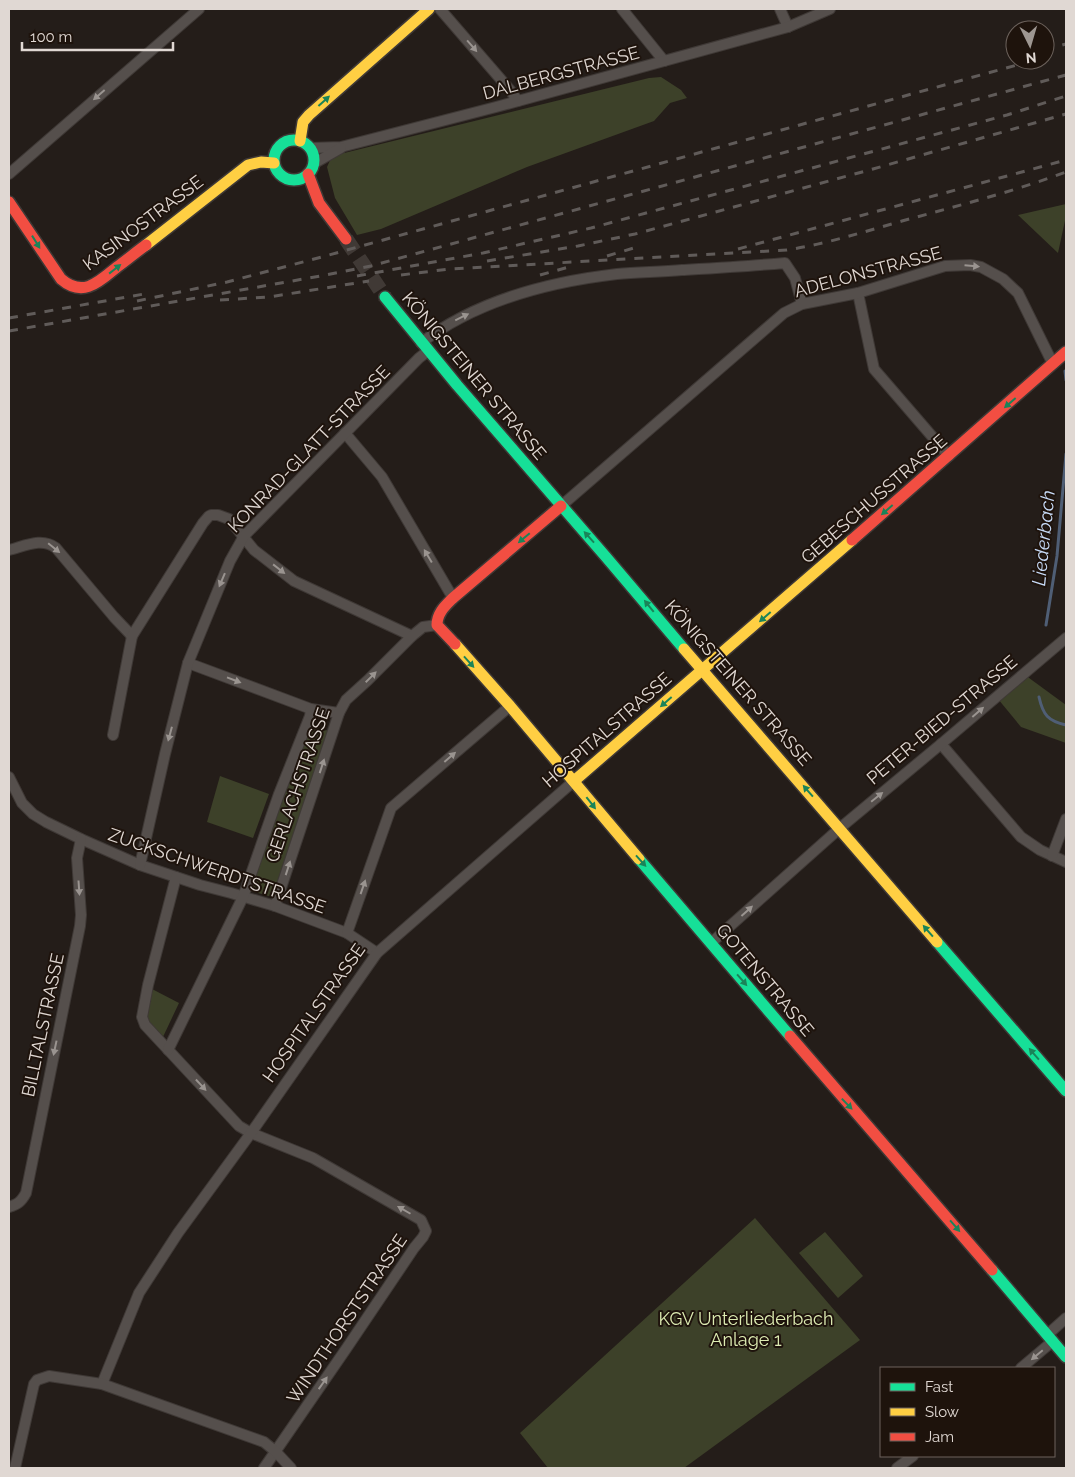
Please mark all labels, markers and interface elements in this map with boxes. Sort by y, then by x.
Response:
scale bar [22,20,174,52]
north arrow [1005,20,1055,70]
text: 100 m [30,28,72,46]
one-way arrow [466,39,478,51]
street label: DALBERGSTRASSE [480,42,641,104]
text: N [1025,50,1037,66]
one-way arrow [93,90,106,101]
one-way arrow [317,95,329,107]
street label: KASINOSTRASSE [79,171,207,275]
one-way arrow [31,235,41,249]
street label: ADELONSTRASSE [792,242,944,301]
one-way arrow [965,262,981,270]
one-way arrow [108,264,121,275]
street label: KÖNIGSTEINER STRASSE [398,288,551,464]
one-way arrow [455,312,469,320]
street label: KONRAD-GLATT-STRASSE [223,361,394,536]
one-way arrow [1004,397,1016,409]
street label: GEBESCHUSSTRASSE [797,430,951,568]
water label: Liederbach [1027,489,1059,587]
one-way arrow [882,504,894,516]
one-way arrow [518,532,530,543]
one-way arrow [583,532,595,544]
one-way arrow [48,543,61,554]
one-way arrow [423,550,432,563]
one-way arrow [272,564,285,575]
one-way arrow [217,573,225,587]
street label: KÖNIGSTEINER STRASSE [661,596,816,770]
one-way arrow [643,600,654,613]
one-way arrow [758,611,771,622]
street label: PETER-BIED-STRASSE [862,651,1021,789]
one-way arrow [463,655,475,667]
street label: HOSPITALSTRASSE [538,668,676,791]
one-way arrow [365,671,377,683]
one-way arrow [227,676,242,684]
one-way arrow [661,696,673,708]
street label: GERLACHSTRASSE [261,705,334,865]
one-way arrow [972,707,985,718]
one-way arrow [166,726,174,741]
one-way arrow [444,751,456,763]
one-way arrow [318,758,326,773]
one-way arrow [802,786,814,798]
one-way arrow [871,792,884,803]
one-way arrow [586,796,597,809]
street label: ZUCKSCHWERDTSTRASSE [106,823,329,918]
one-way arrow [635,855,647,867]
one-way arrow [284,860,292,875]
one-way arrow [75,880,83,896]
one-way arrow [360,880,367,895]
one-way arrow [741,905,754,916]
street label: GOTENSTRASSE [712,919,818,1040]
one-way arrow [923,924,934,937]
street label: HOSPITALSTRASSE [258,939,369,1086]
street label: BILLTALSTRASSE [17,951,68,1099]
one-way arrow [736,974,748,986]
one-way arrow [51,1040,59,1056]
one-way arrow [1029,1047,1040,1060]
one-way arrow [195,1079,207,1091]
one-way arrow [841,1098,853,1110]
one-way arrow [397,1206,411,1214]
one-way arrow [949,1219,960,1232]
street label: WINDTHORSTSTRASSE [282,1230,411,1407]
park label: KGV Unterliederbach Anlage 1 [659,1308,833,1350]
one-way arrow [1032,1349,1044,1361]
legend [880,1367,1055,1457]
one-way arrow [318,1376,328,1389]
text: Fast [925,1378,953,1396]
text: Slow [925,1403,959,1421]
text: Jam [925,1428,954,1446]

